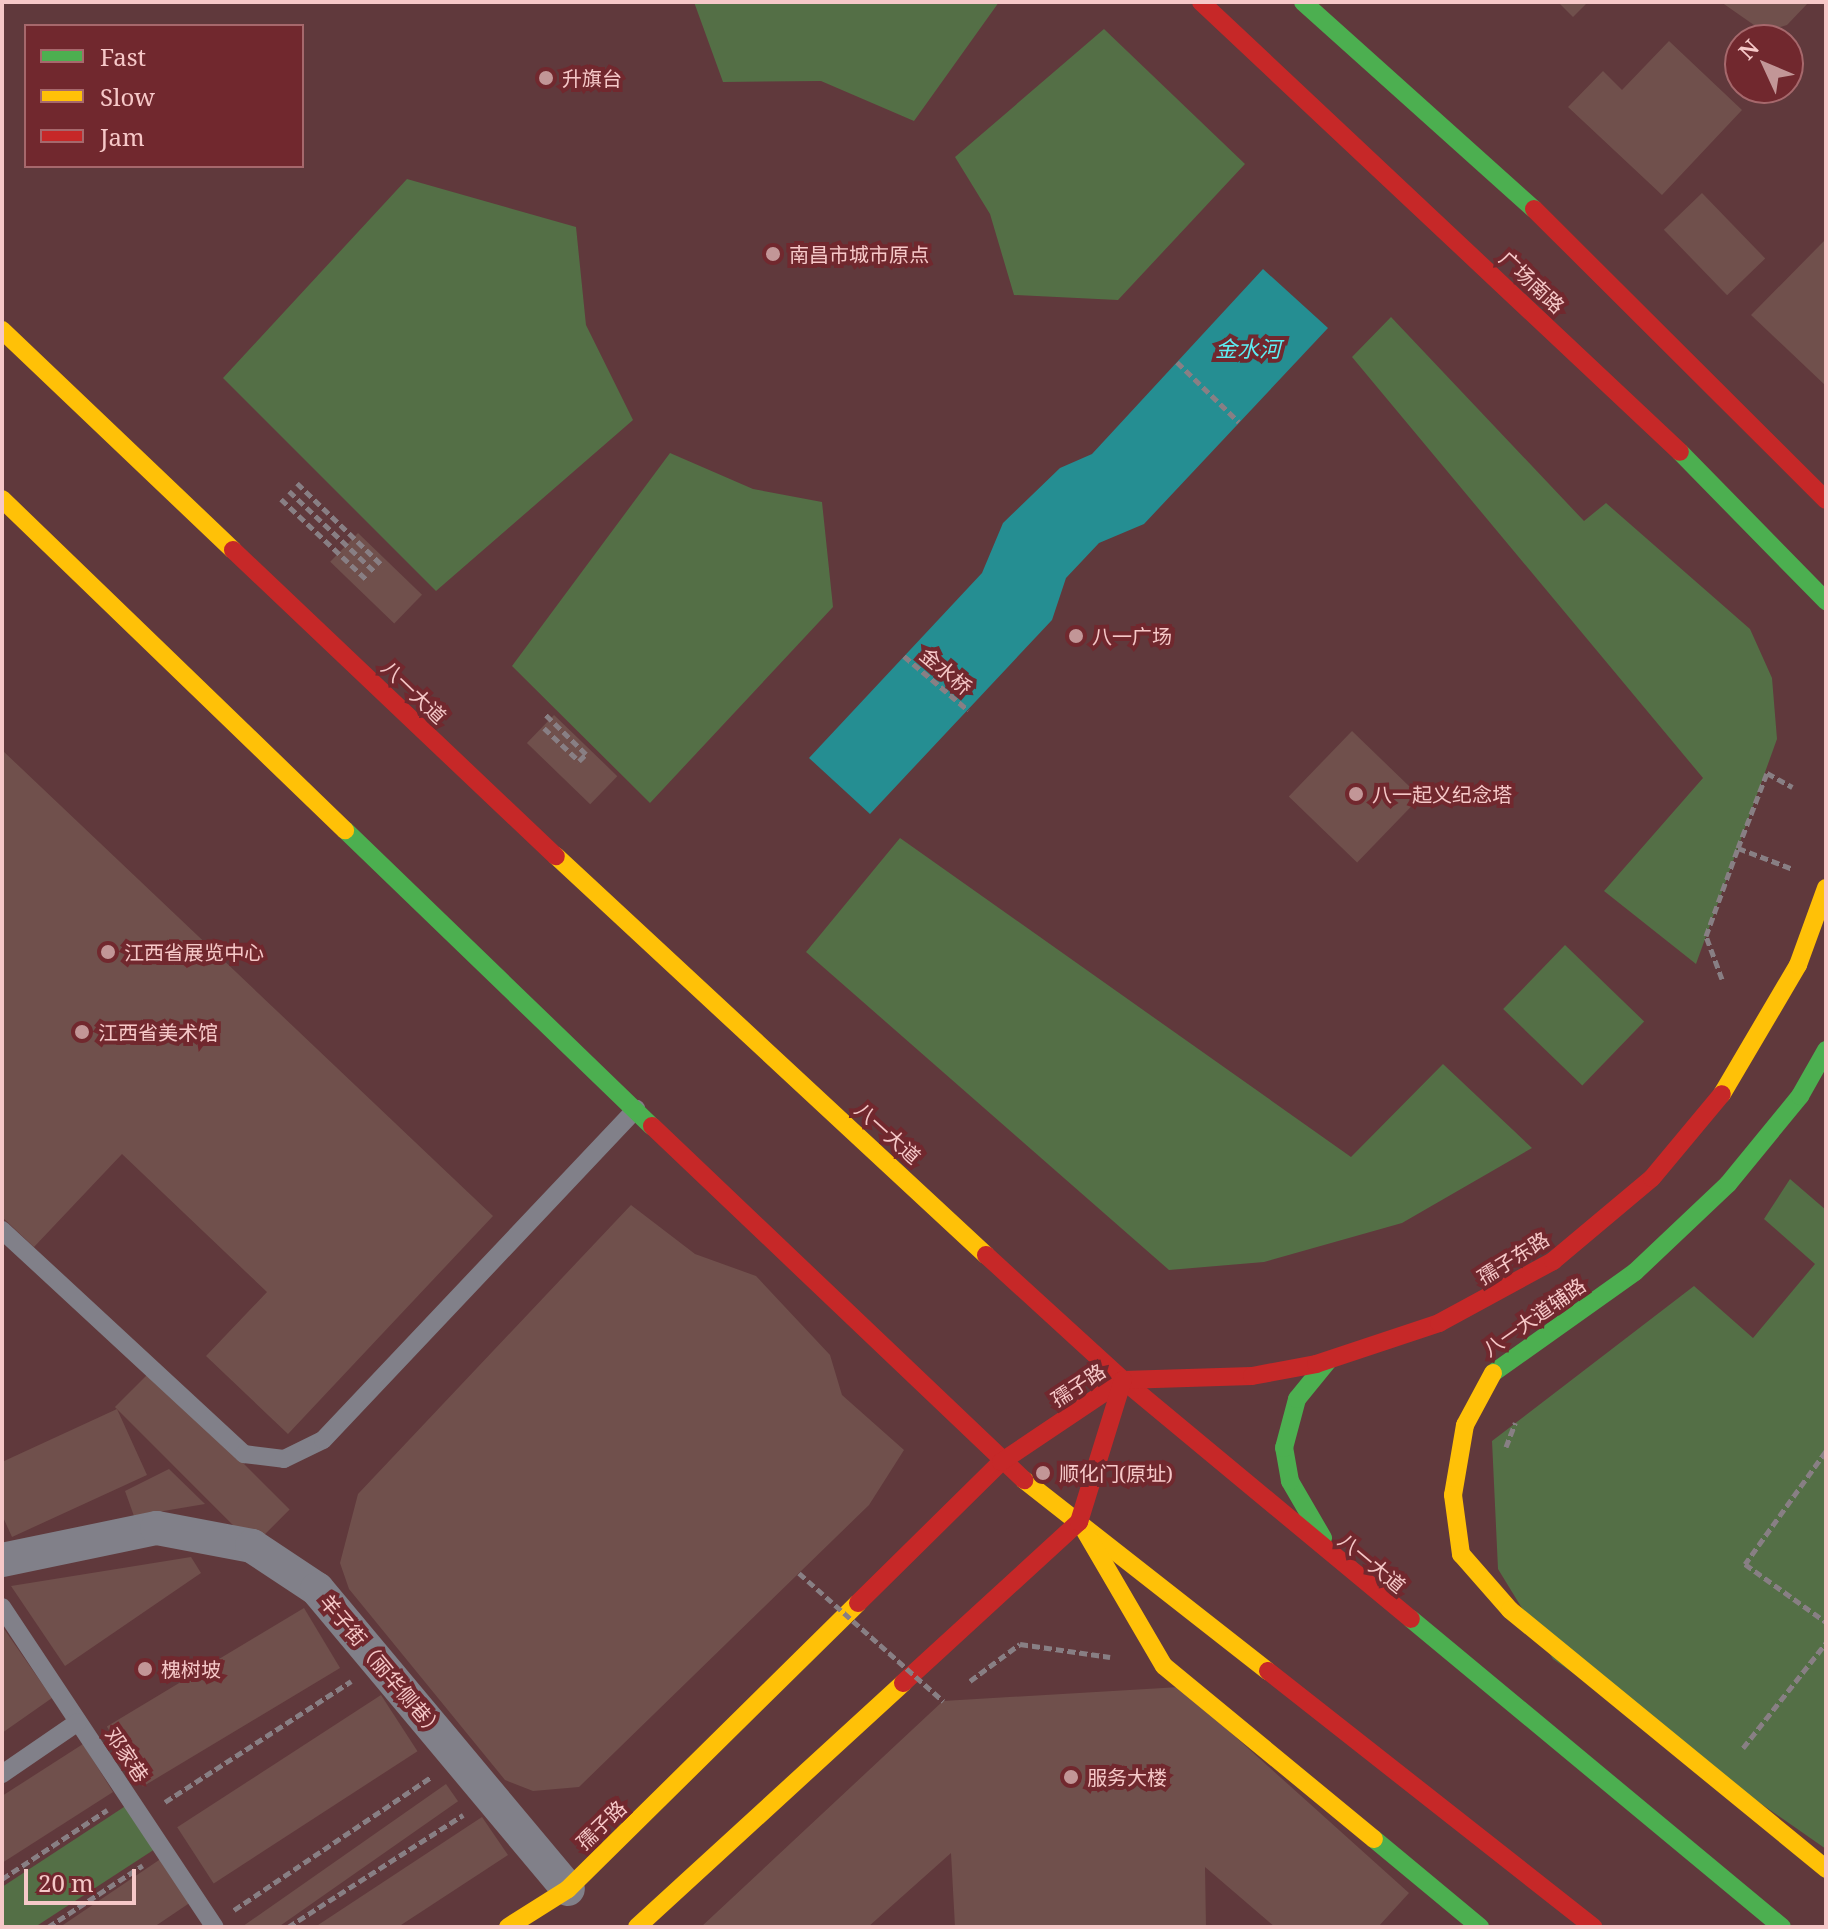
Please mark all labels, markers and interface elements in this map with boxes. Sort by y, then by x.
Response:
legend [24,24,304,168]
north arrow [1724,24,1804,104]
text: N [1731,32,1765,65]
text: Fast [100,40,146,73]
place label: 升旗台 [562,66,622,90]
marker: 升旗台 [537,69,555,87]
text: Slow [100,80,155,113]
text: Jam [100,120,145,153]
place label: 南昌市城市原点 [789,242,929,266]
marker: 南昌市城市原点 [764,245,782,263]
street label: 广场南路 [1495,246,1569,318]
water label: 金水河 [1215,336,1281,362]
place label: 八一广场 [1092,624,1172,648]
marker: 八一广场 [1067,627,1085,645]
street label: 金水桥 [915,643,977,699]
street label: 八一大道 [377,656,451,728]
place label: 八一起义纪念塔 [1372,782,1512,806]
marker: 八一起义纪念塔 [1347,785,1365,803]
place label: 江西省展览中心 [124,940,264,964]
marker: 江西省展览中心 [99,943,117,961]
place label: 江西省美术馆 [98,1020,218,1044]
marker: 江西省美术馆 [73,1023,91,1041]
street label: 八一大道 [850,1097,926,1169]
street label: 孺子东路 [1473,1227,1553,1289]
street label: 八一大道辅路 [1478,1273,1590,1361]
street label: 孺子路 [1046,1359,1110,1411]
place label: 顺化门(原址) [1059,1461,1173,1485]
marker: 顺化门(原址) [1034,1464,1052,1482]
street label: 八一大道 [1334,1528,1410,1598]
street label: 羊子街（丽华侧巷） [315,1589,449,1743]
place label: 槐树坡 [161,1657,221,1681]
marker: 槐树坡 [136,1660,154,1678]
street label: 邓家巷 [100,1723,154,1787]
place label: 服务大楼 [1087,1765,1167,1789]
marker: 服务大楼 [1062,1768,1080,1786]
street label: 孺子路 [571,1796,631,1854]
scale bar [28,1853,140,1903]
text: 20 m [38,1866,94,1899]

